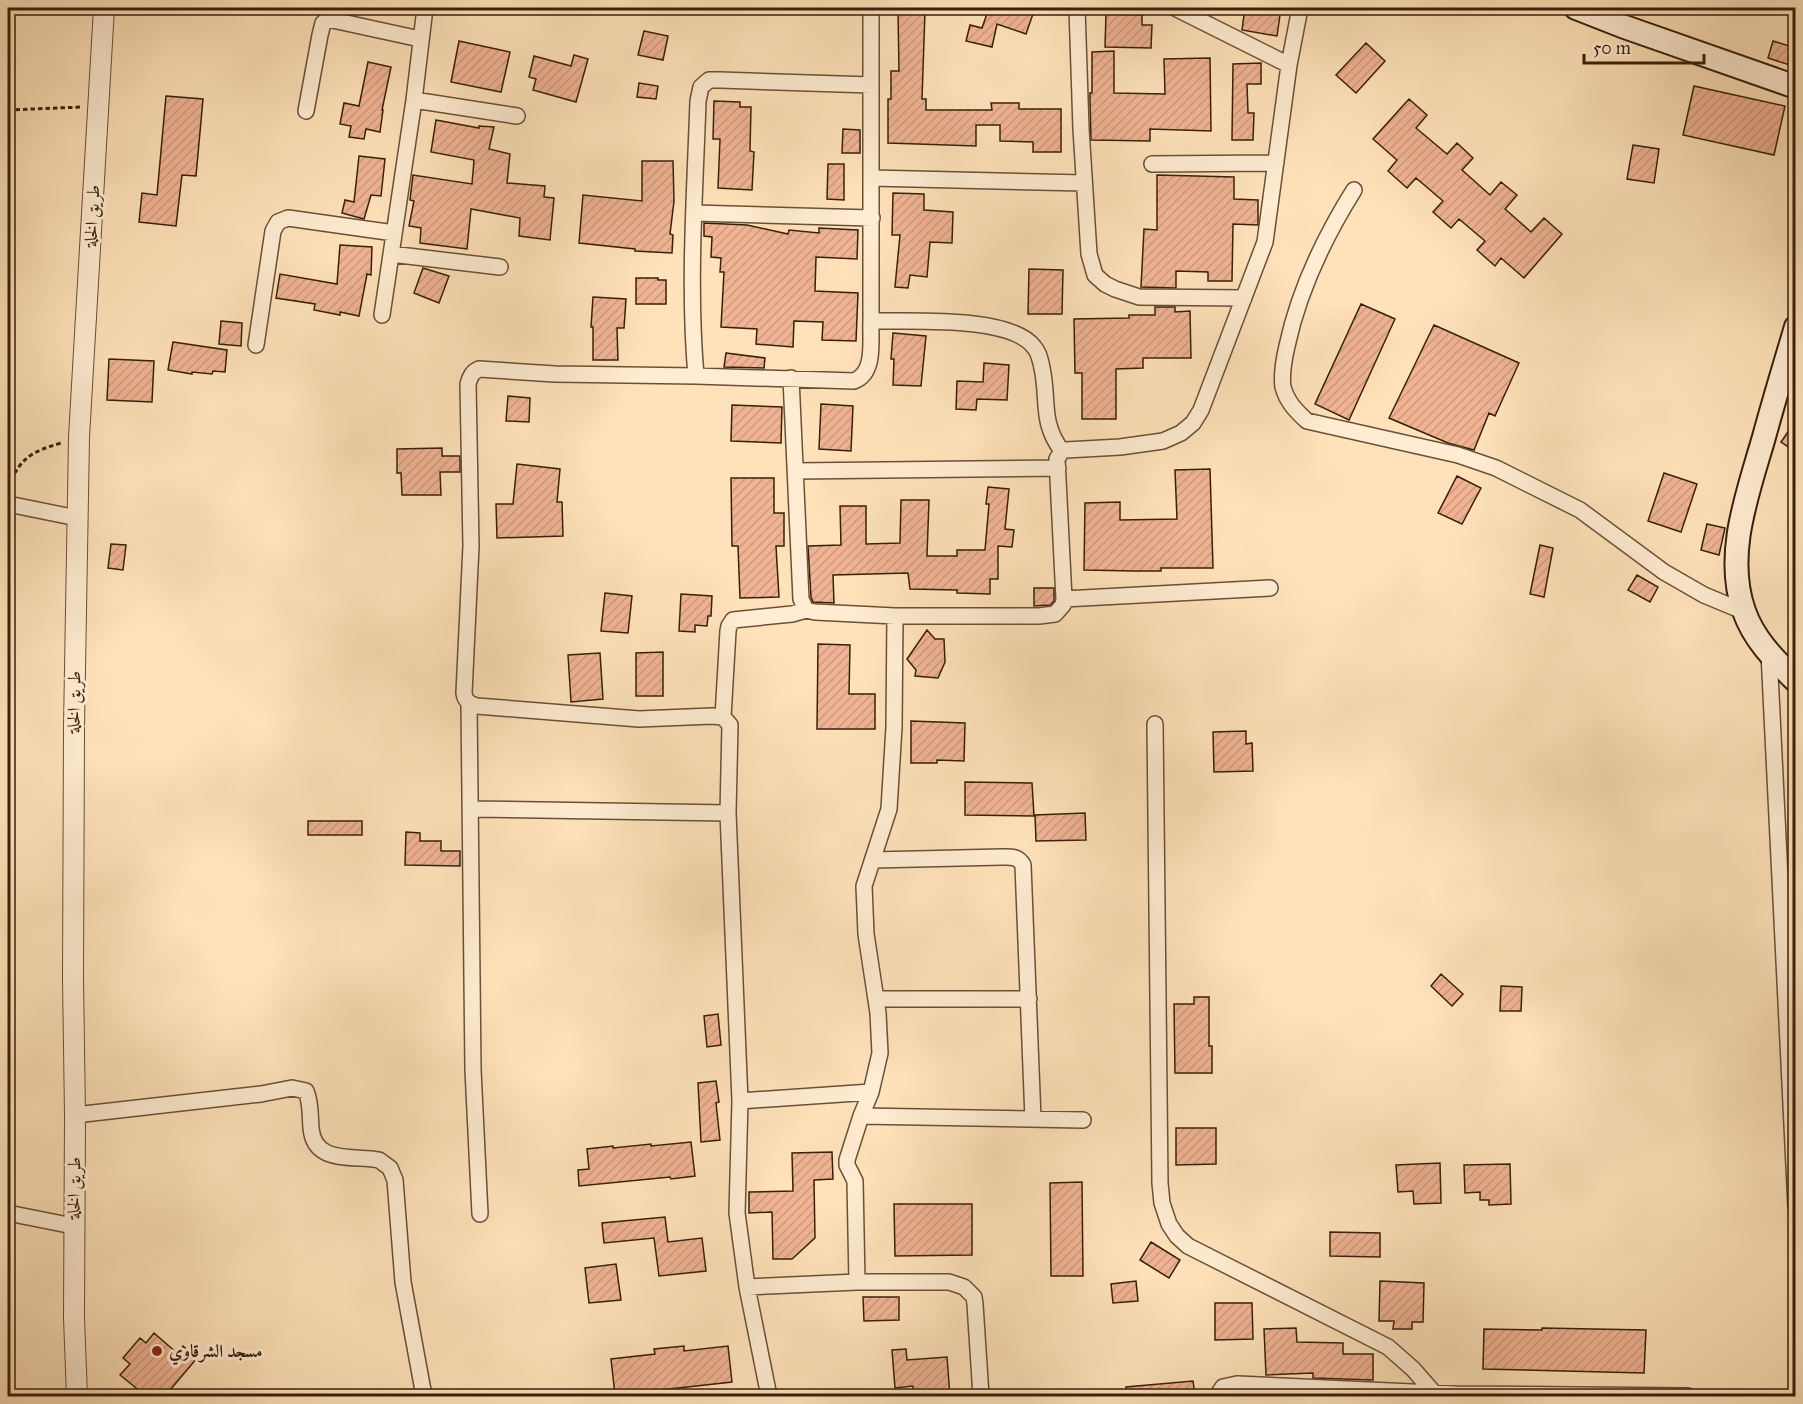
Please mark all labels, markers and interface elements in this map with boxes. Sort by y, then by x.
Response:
scale bar [1584,27,1704,65]
text: 50 m [1593,37,1631,59]
street label: طريق الخلة [79,184,106,249]
street label: طريق الخلة [62,670,87,735]
street label: طريق الخلة [62,1156,87,1221]
place label: مسجد الشرقاوي [169,1340,262,1366]
marker: مسجد الشرقاوي [150,1344,164,1358]

